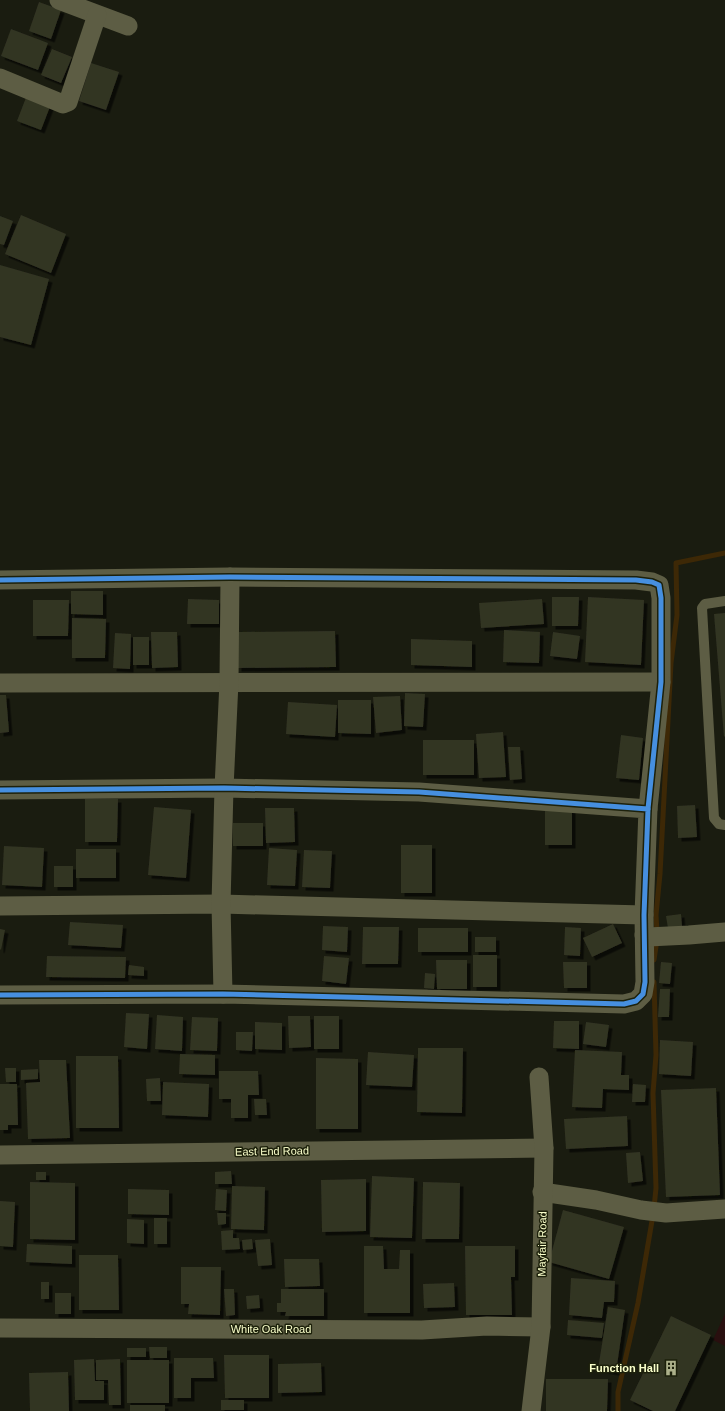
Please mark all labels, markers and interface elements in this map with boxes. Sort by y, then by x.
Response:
street label: East End Road [235,1144,309,1158]
street label: Mayfair Road [535,1211,549,1277]
street label: White Oak Road [231,1323,311,1335]
building icon: Function Hall [662,1359,680,1377]
place label: Function Hall [589,1362,659,1374]

